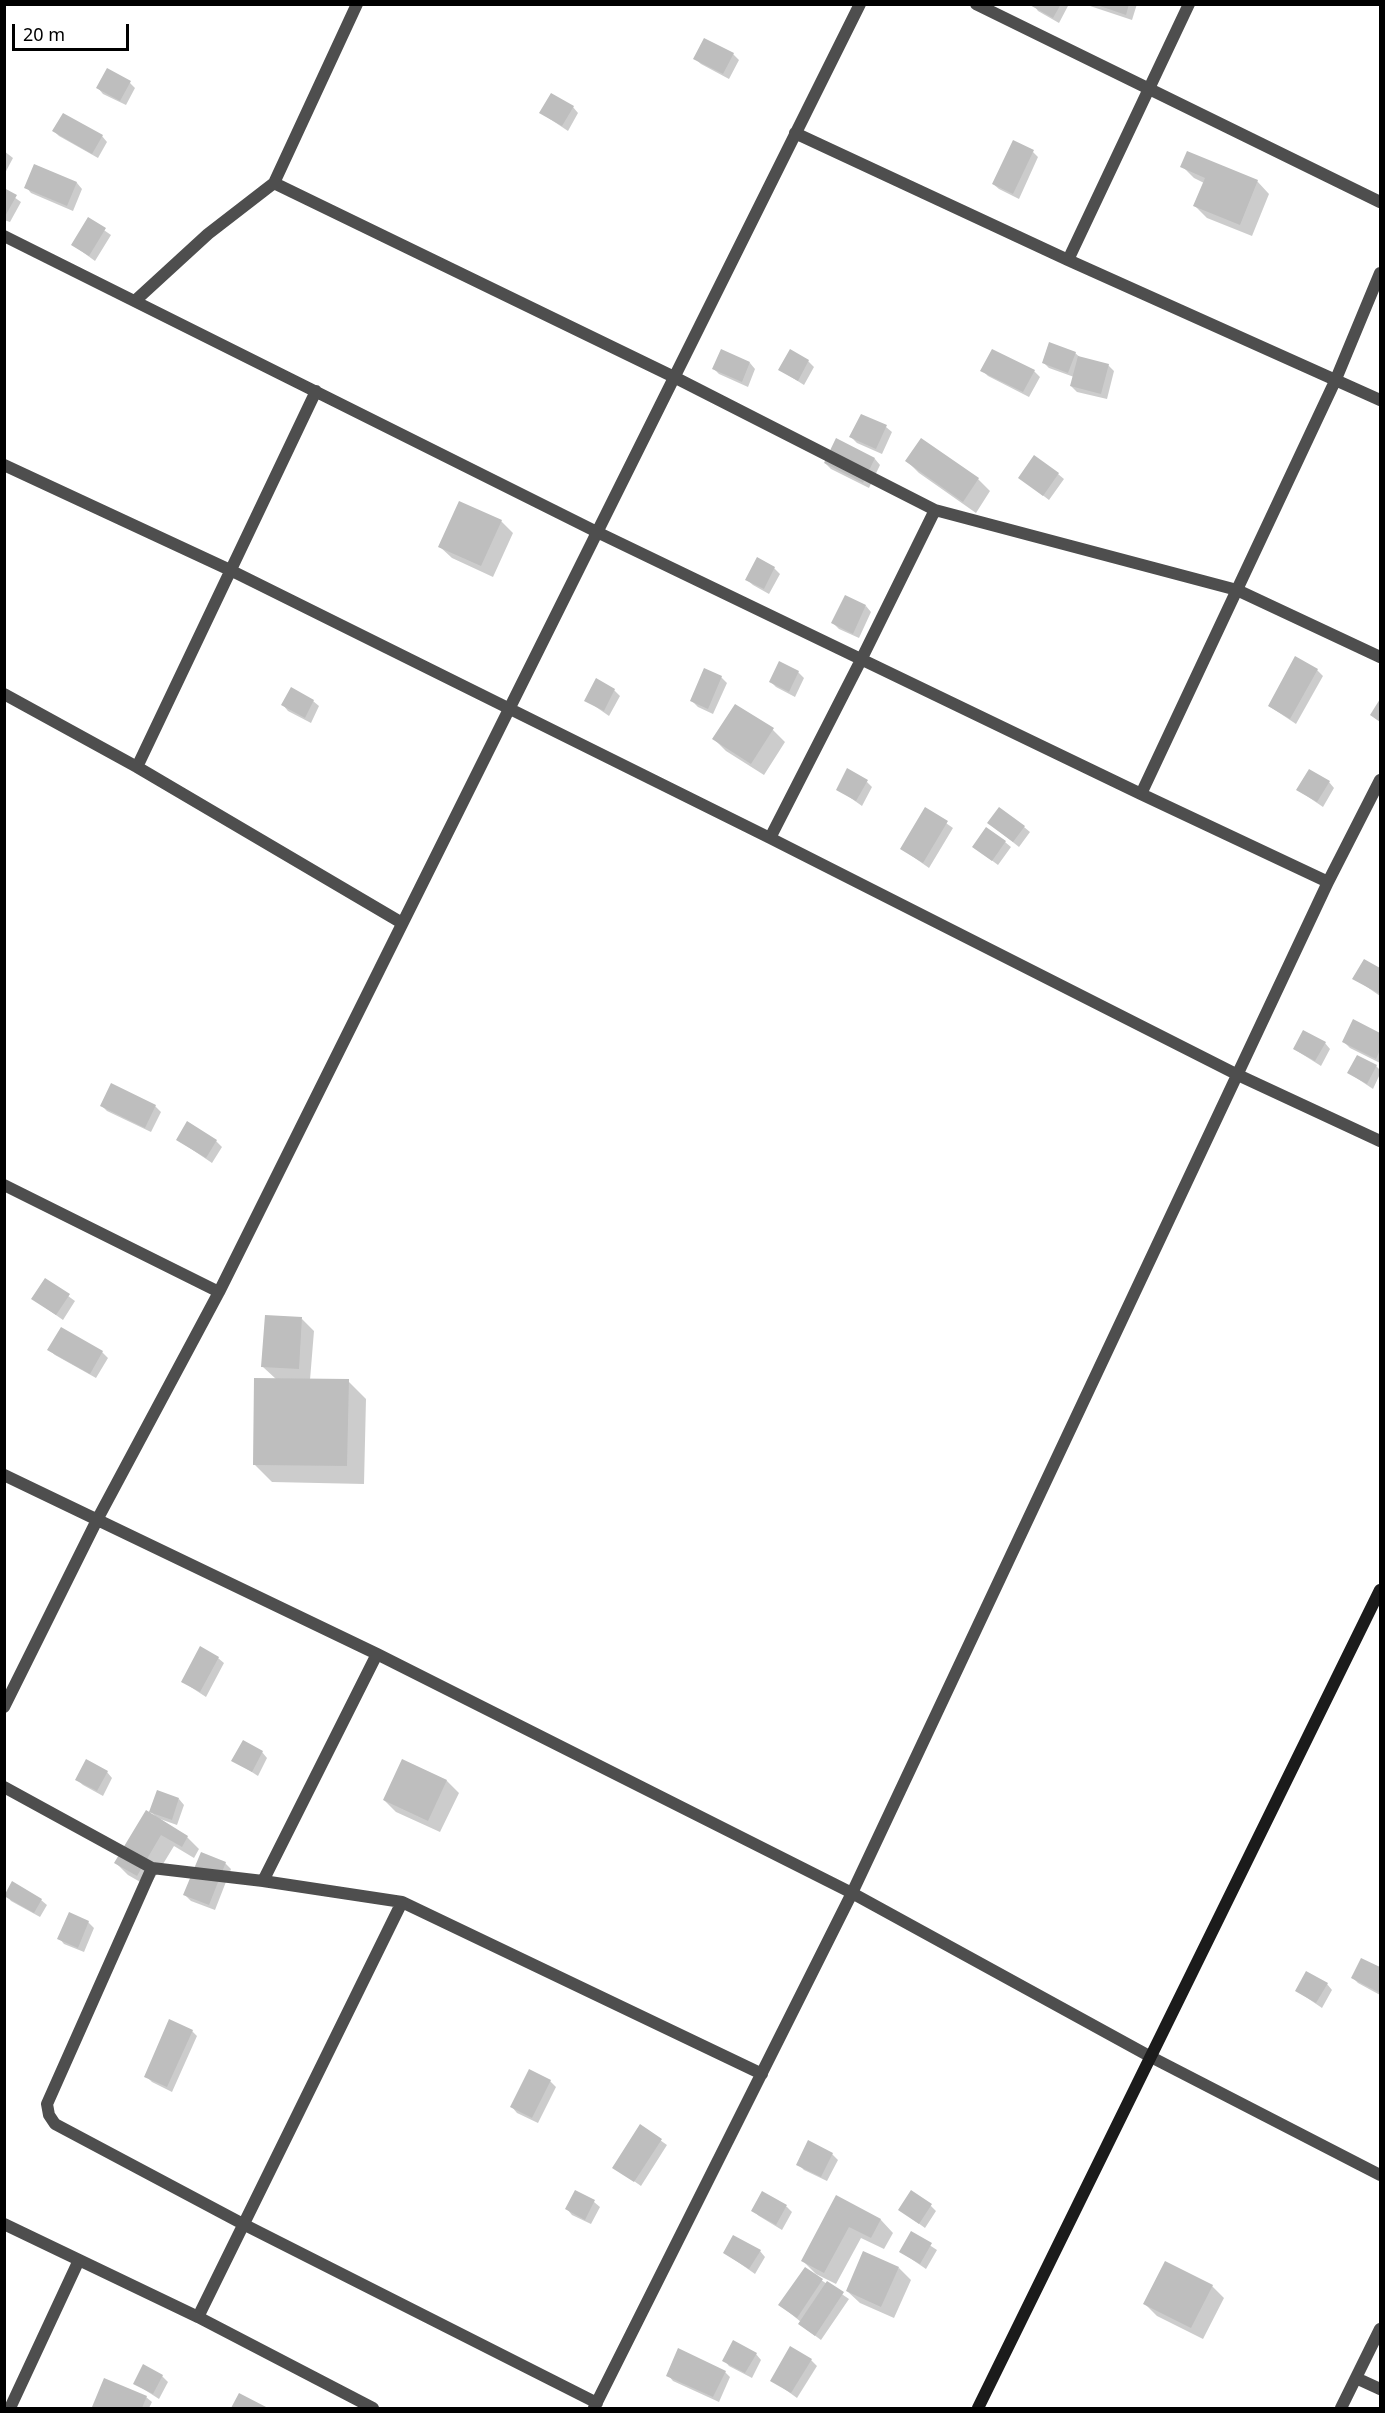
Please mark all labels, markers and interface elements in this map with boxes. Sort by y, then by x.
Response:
scale bar [15,12,132,50]
text: 20 m [23,22,65,46]

